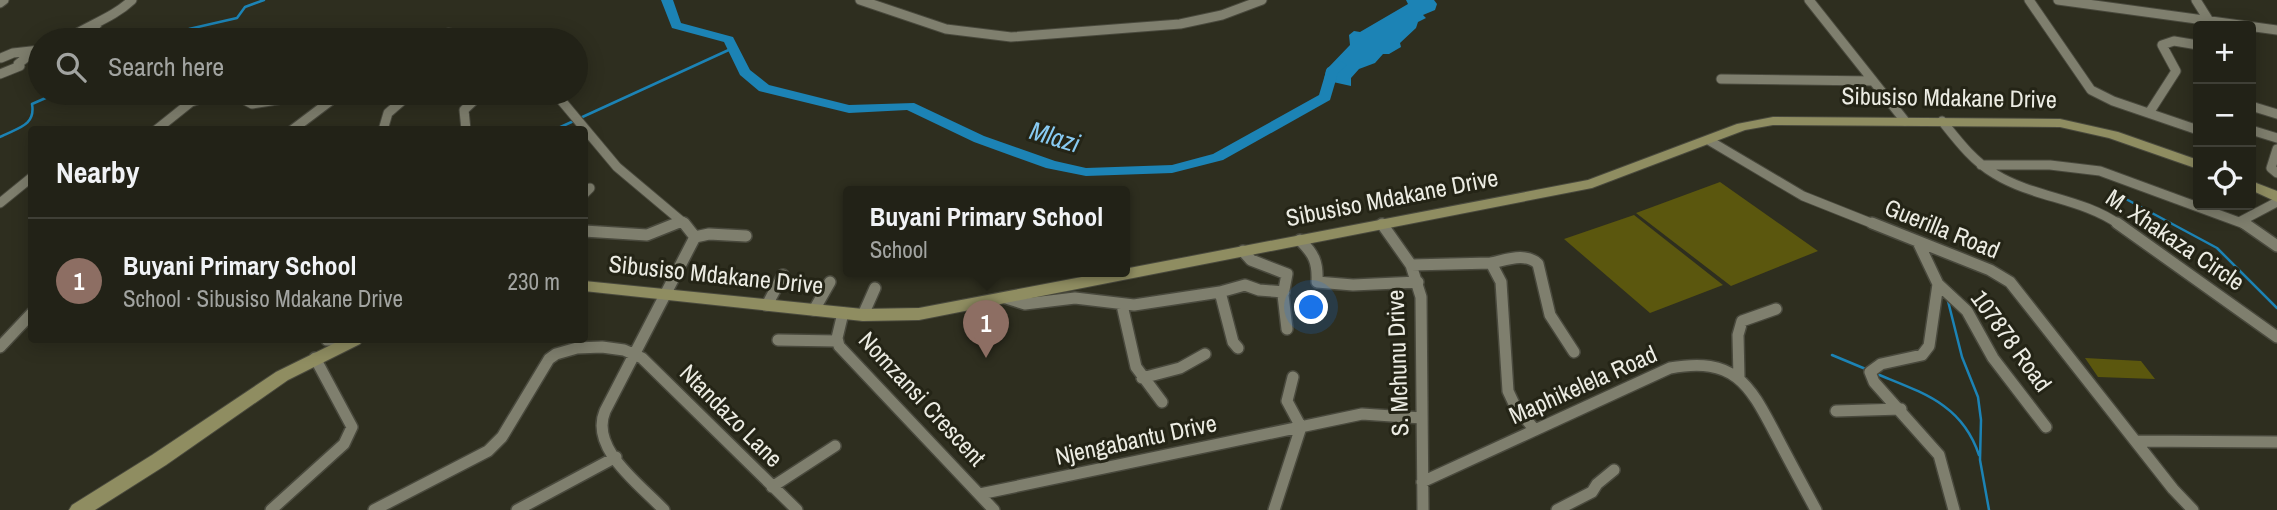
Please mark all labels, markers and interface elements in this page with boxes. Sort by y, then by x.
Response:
map controls [2193,21,2256,210]
button: + [2193,21,2256,84]
search box [28,28,588,105]
icon: search [52,48,90,86]
text: Search here [108,49,224,84]
street label: Sibusiso Mdakane Drive [1841,79,2057,115]
button: − [2193,84,2256,147]
water label: Mlazi [1026,112,1085,161]
button: locate [2193,147,2256,210]
text: Nearby [56,152,139,192]
street label: Sibusiso Mdakane Drive [1283,161,1501,233]
street label: M. Xhakaza Circle [2100,181,2251,297]
popup [843,186,1130,277]
street label: Guerilla Road [1880,190,2005,266]
text: Buyani Primary School [870,199,1103,234]
text: School [870,234,927,265]
street label: Sibusiso Mdakane Drive [607,247,825,301]
text: Buyani Primary School [123,248,356,283]
text: 1 [74,266,84,297]
text: 230 m [508,266,560,297]
text: School · Sibusiso Mdakane Drive [123,283,403,314]
street label: 107878 Road [1964,283,2059,398]
street label: S. Mchunu Drive [1378,289,1416,437]
your location [1294,290,1328,324]
pin: 1 [963,300,1009,358]
street label: Nomzansi Crescent [852,324,994,473]
street label: Maphikelela Road [1504,337,1662,431]
street label: Ntandazo Lane [673,357,790,474]
street label: Njengabantu Drive [1052,406,1219,472]

